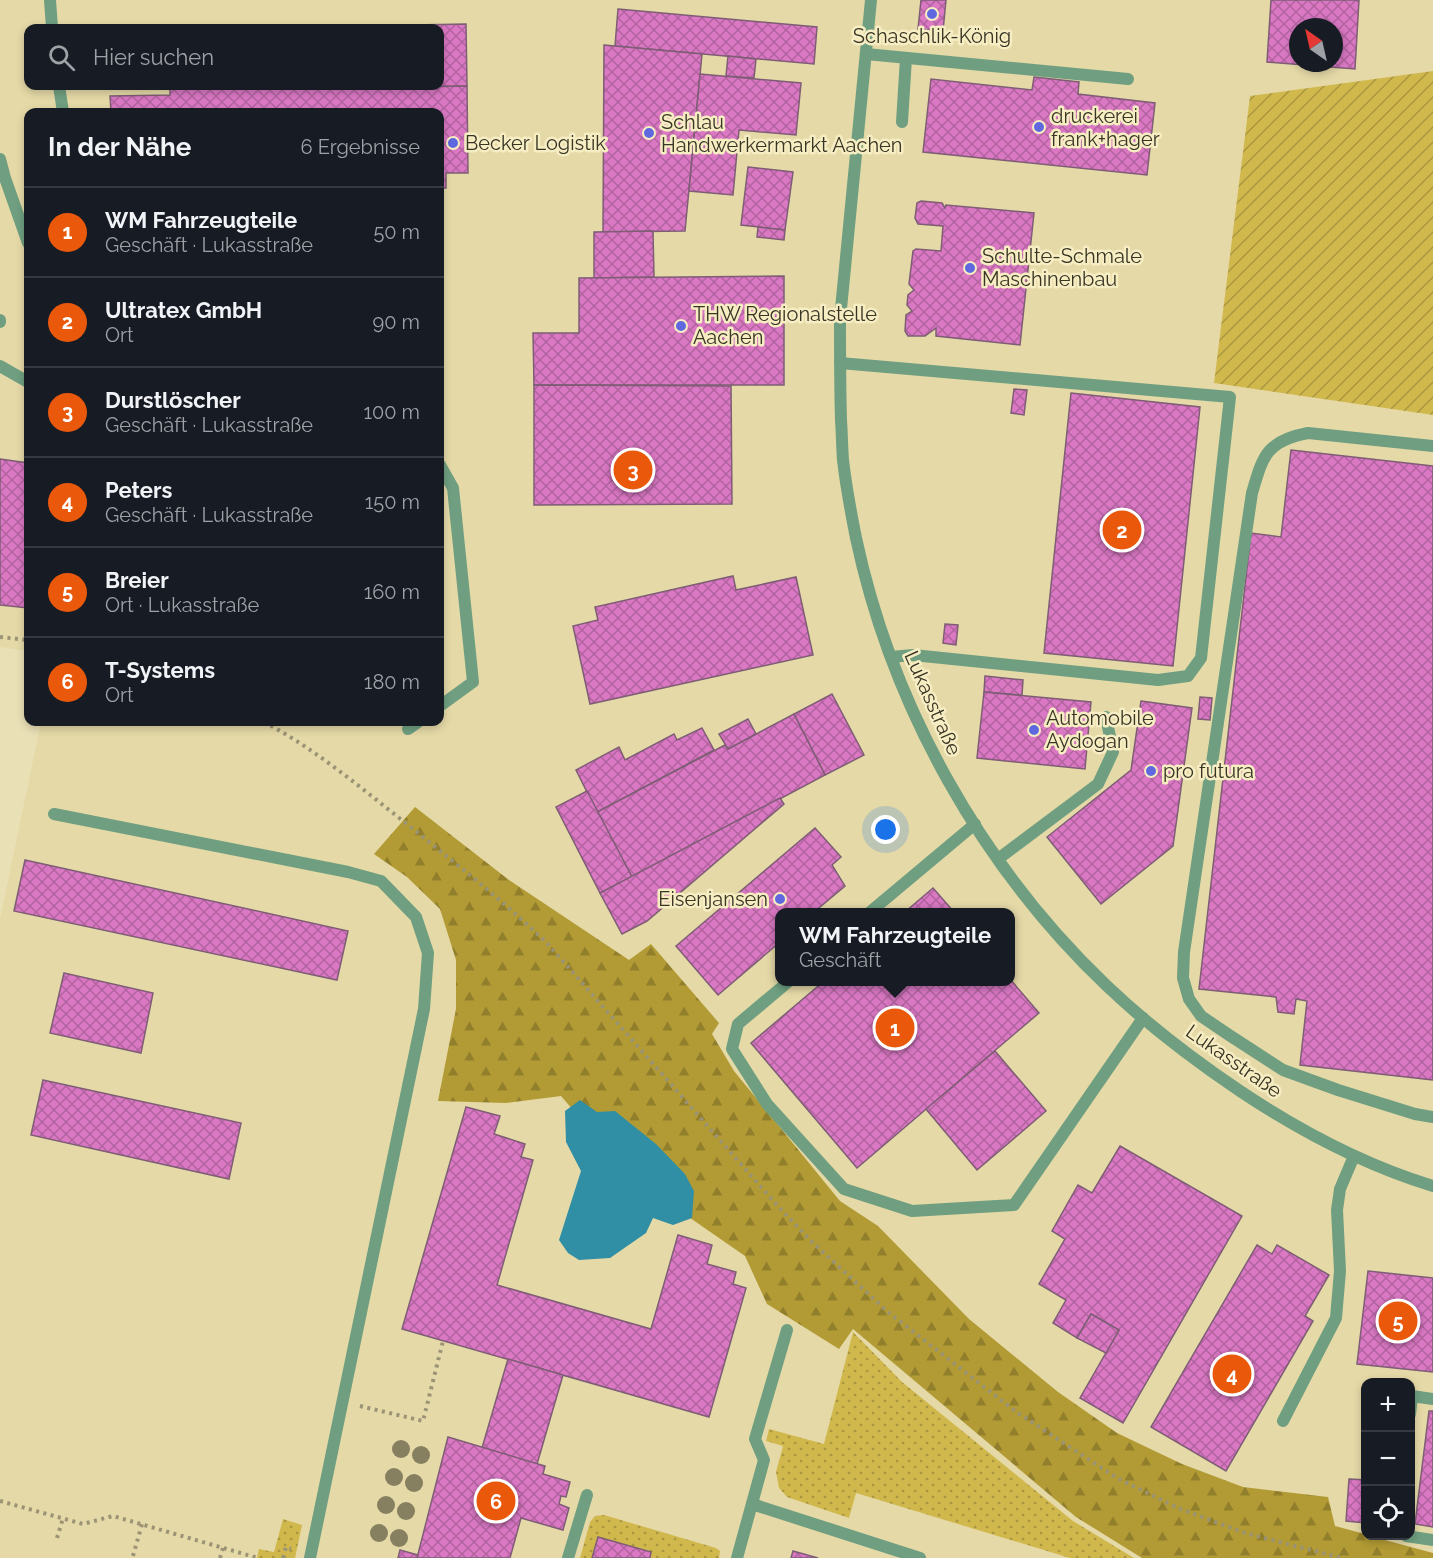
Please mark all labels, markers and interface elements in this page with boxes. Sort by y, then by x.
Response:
marker: Schaschlik-König [925,7,939,21]
north arrow [1289,18,1343,72]
search box [24,24,444,90]
place label: Schaschlik-König [853,24,1011,48]
icon: search [45,41,78,74]
text: Hier suchen [93,44,214,70]
place label: druckerei frank+hager [1051,104,1160,151]
place label: Schlau Handwerkermarkt Aachen [661,110,903,157]
marker: druckerei frank+hager [1032,120,1046,134]
marker: Schlau Handwerkermarkt Aachen [642,126,656,140]
place label: Becker Logistik [465,131,606,155]
text: In der Nähe [48,132,191,162]
text: 6 Ergebnisse [301,135,420,159]
marker: Becker Logistik [446,136,460,150]
text: WM Fahrzeugteile [105,207,297,233]
text: 1 [63,220,72,244]
text: 50 m [373,220,420,244]
text: Geschäft · Lukasstraße [105,233,313,257]
place label: Schulte-Schmale Maschinenbau [982,244,1142,291]
marker: Schulte-Schmale Maschinenbau [963,261,977,275]
text: Ultratex GmbH [105,297,262,323]
place label: THW Regionalstelle Aachen [693,302,877,349]
text: 2 [62,310,73,334]
text: 90 m [373,310,420,334]
marker: THW Regionalstelle Aachen [674,319,688,333]
text: Ort [105,323,134,347]
text: Durstlöscher [105,387,241,413]
text: 3 [62,400,73,424]
text: 100 m [363,400,420,424]
text: Geschäft · Lukasstraße [105,413,313,437]
pin: 3 [614,448,652,492]
text: Peters [105,477,172,503]
text: 4 [62,490,73,514]
text: 150 m [365,490,420,514]
text: Geschäft · Lukasstraße [105,503,313,527]
pin: 2 [1102,508,1142,552]
text: Breier [105,567,169,593]
text: 5 [62,580,73,604]
text: 160 m [364,580,420,604]
text: Ort · Lukasstraße [105,593,259,617]
street label: Lukasstraße [899,647,967,759]
text: T-Systems [105,657,215,683]
text: 6 [61,670,74,694]
text: 180 m [364,670,420,694]
text: Ort [105,683,134,707]
place label: Automobile Aydogan [1046,706,1154,753]
marker: Automobile Aydogan [1027,723,1041,737]
place label: pro futura [1163,759,1254,783]
marker: pro futura [1144,764,1158,778]
your location [871,815,900,844]
place label: Eisenjansen [658,887,768,911]
marker: Eisenjansen [773,892,787,906]
popup [775,908,1015,986]
text: WM Fahrzeugteile [799,922,991,948]
text: Geschäft [799,948,881,972]
pin: 1 [876,1006,914,1050]
street label: Lukasstraße [1181,1019,1287,1103]
pin: 5 [1378,1298,1418,1344]
pin: 4 [1212,1352,1252,1396]
map controls [1361,1378,1415,1540]
button: + [1361,1378,1415,1432]
button: − [1361,1432,1415,1486]
pin: 6 [476,1478,516,1524]
button: locate [1361,1486,1415,1540]

